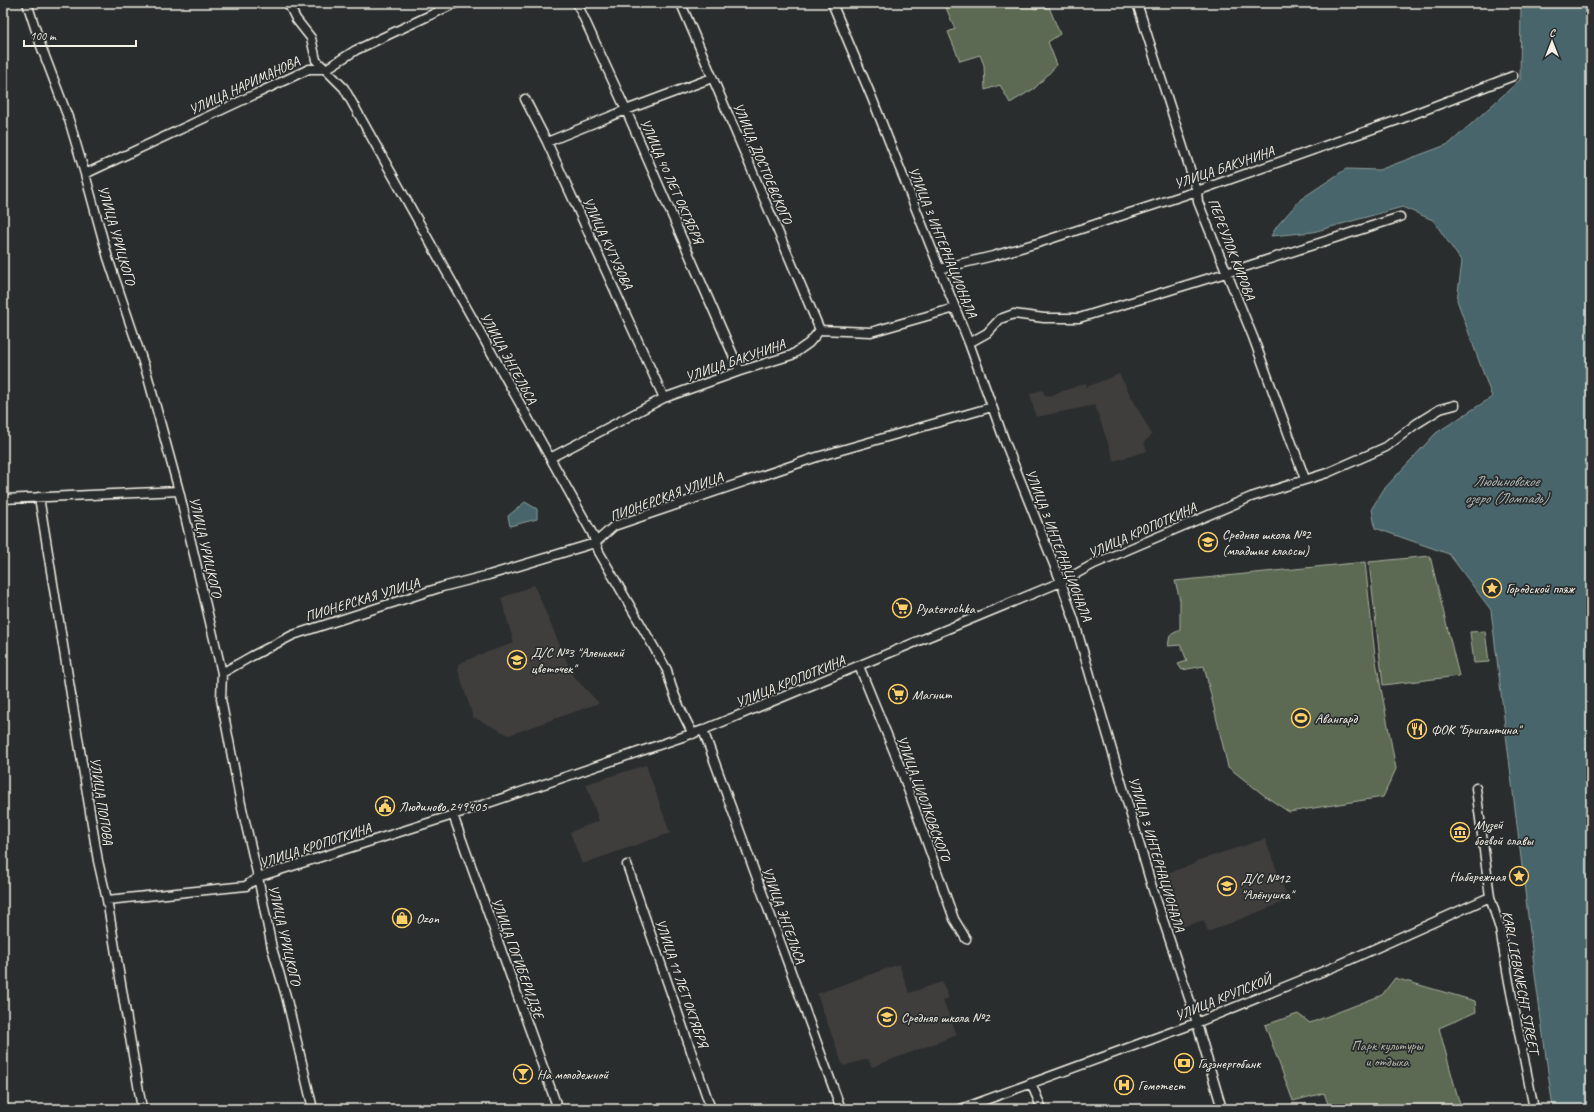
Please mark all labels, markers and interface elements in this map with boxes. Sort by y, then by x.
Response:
scale bar [24,22,136,48]
north arrow [1532,22,1572,62]
text: С [1549,25,1556,39]
text: 100 m [30,28,57,44]
street label: УЛИЦА НАРИМАНОВА [186,52,303,118]
street label: УЛИЦА ДОСТОЕВСКОГО [729,100,797,228]
street label: УЛИЦА 40 ЛЕТ ОКТЯБРЯ [636,116,708,248]
street label: УЛИЦА БАКУНИНА [1172,142,1277,192]
street label: УЛИЦА 3 ИНТЕРНАЦИОНАЛА [904,164,981,321]
street label: УЛИЦА УРИЦКОГО [94,184,139,289]
street label: УЛИЦА КУТУЗОВА [579,195,637,293]
street label: ПЕРЕУЛОК КИРОВА [1204,196,1259,303]
street label: УЛИЦА ЭНГЕЛЬСА [476,310,541,408]
street label: УЛИЦА БАКУНИНА [683,335,788,385]
street label: УЛИЦА 3 ИНТЕРНАЦИОНАЛА [1022,467,1096,624]
street label: ПИОНЕРСКАЯ УЛИЦА [607,468,726,525]
water label: Людиновское озеро (Ломпадь) [1465,472,1550,508]
street label: УЛИЦА УРИЦКОГО [186,495,226,601]
street label: УЛИЦА КРОПОТКИНА [1086,499,1200,562]
place label: Средняя школа №2 (младшие классы) [1222,526,1312,559]
school or university icon: Средняя школа №2 (младшие классы) [1197,531,1219,553]
street label: ПИОНЕРСКАЯ УЛИЦА [303,574,422,625]
place icon: Городской пляж [1481,577,1503,599]
place label: Городской пляж [1506,580,1576,597]
supermarket icon: Pyaterochka [891,597,913,619]
place label: Pyaterochka [916,600,976,617]
place label: Д/С №3 "Аленький цветочек" [531,644,625,677]
school or university icon: Д/С №3 "Аленький цветочек" [506,649,528,671]
street label: УЛИЦА КРОПОТКИНА [733,651,848,711]
supermarket icon: Магнит [887,683,909,705]
place label: Магнит [912,686,953,703]
sports icon: Авангард [1290,707,1312,729]
place label: Авангард [1315,710,1359,727]
restaurant icon: ФОК "Бригантина" [1406,718,1428,740]
place label: ФОК "Бригантина" [1431,721,1523,738]
street label: УЛИЦА ЦИОЛКОВСКОГО [893,733,955,865]
street label: УЛИЦА ПОПОВА [86,756,117,847]
street label: УЛИЦА 3 ИНТЕРНАЦИОНАЛА [1125,775,1188,935]
public building icon: Людиново 249405 [374,795,396,817]
place label: Людиново 249405 [399,798,487,815]
place label: Музей боевой славы [1474,816,1535,849]
street label: УЛИЦА КРОПОТКИНА [257,819,374,872]
museum icon: Музей боевой славы [1449,821,1471,843]
street label: УЛИЦА ЭНГЕЛЬСА [758,865,809,967]
place icon: Набережная [1508,865,1530,887]
place label: Набережная [1450,868,1507,885]
place label: Д/С №12 "Алёнушка" [1241,870,1296,903]
school or university icon: Д/С №12 "Алёнушка" [1216,875,1238,897]
street label: УЛИЦА УРИЦКОГО [265,883,305,989]
street label: УЛИЦА ГОГИБЕРИДЗЕ [488,896,548,1023]
shop icon: Ozon [391,907,413,929]
street label: KARL LIEBKNECHT STREET [1498,909,1543,1058]
place label: Ozon [416,910,440,927]
street label: УЛИЦА 11 ЛЕТ ОКТЯБРЯ [652,917,712,1052]
street label: УЛИЦА КРУПСКОЙ [1173,970,1276,1024]
school or university icon: Средняя школа №2 [876,1006,898,1028]
place label: Средняя школа №2 [901,1009,991,1026]
park label: Парк культуры и отдыха [1351,1037,1424,1070]
bank icon: Газэнергобанк [1173,1052,1195,1074]
place label: Газэнергобанк [1198,1055,1261,1072]
bar icon: На молодежной [512,1063,534,1085]
place label: На молодежной [537,1066,610,1083]
hospital icon: Гемотест [1113,1074,1135,1096]
place label: Гемотест [1138,1077,1186,1094]

